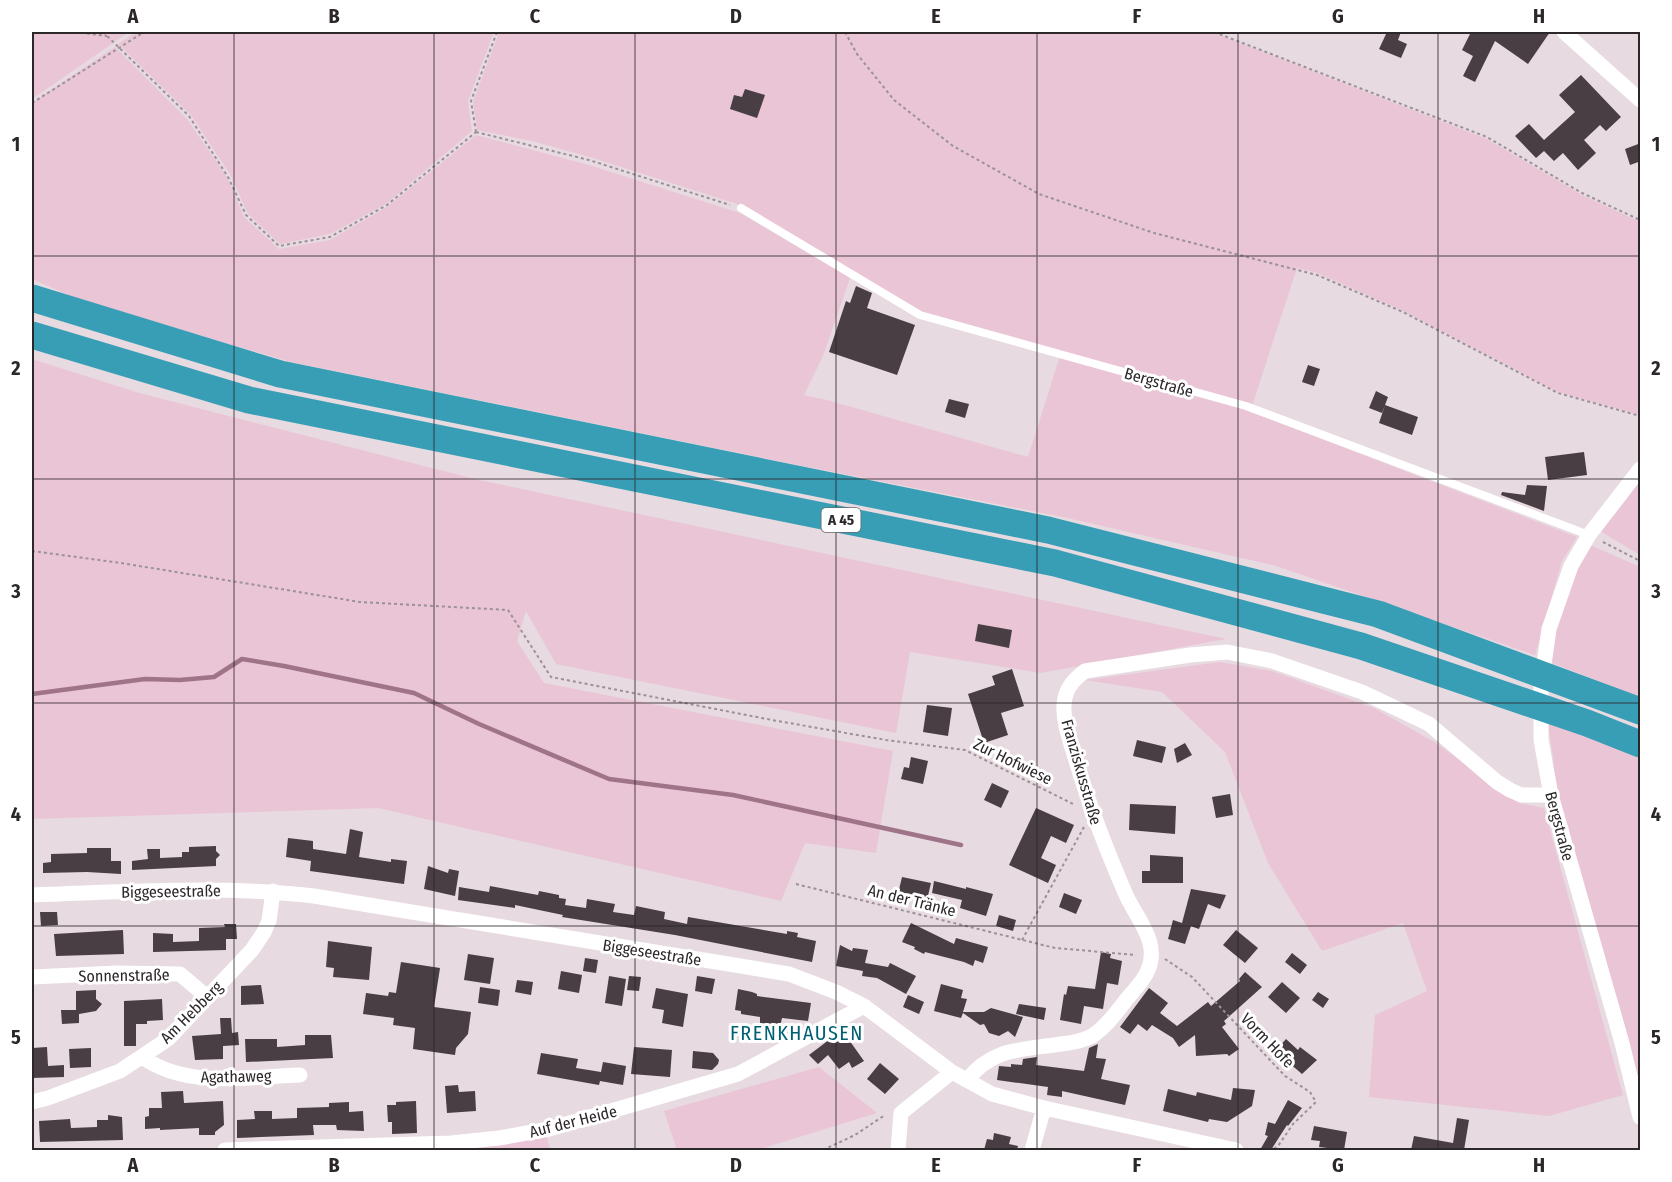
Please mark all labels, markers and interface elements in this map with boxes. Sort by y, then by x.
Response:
text: A [127,4,140,28]
text: B [328,4,340,28]
text: C [530,4,541,28]
text: D [730,4,742,28]
text: E [931,4,941,28]
text: F [1133,4,1142,28]
text: G [1332,4,1344,28]
text: H [1533,4,1545,28]
text: 1 [12,132,20,156]
text: 1 [1652,132,1660,156]
text: 2 [10,356,21,380]
text: 2 [1650,356,1661,380]
street label: Bergstraße [1122,364,1196,401]
road number: A 45 [822,508,860,532]
text: 3 [10,579,21,603]
text: 3 [1650,579,1661,603]
street label: Franziskusstraße [1057,717,1106,827]
street label: Zur Hofwiese [970,734,1055,789]
street label: Bergstraße [1541,789,1578,863]
text: 4 [11,802,21,826]
text: 4 [1651,802,1661,826]
street label: An der Tränke [866,880,958,921]
street label: Biggeseestraße [121,881,221,902]
street label: Biggeseestraße [601,935,703,970]
street label: Sonnenstraße [78,965,170,986]
street label: Am Hebberg [156,977,227,1047]
street label: Vorm Hofe [1237,1009,1298,1072]
district label: FRENKHAUSEN [730,1021,864,1045]
text: 5 [11,1025,21,1049]
text: 5 [1651,1025,1661,1049]
street label: Agathaweg [200,1066,272,1087]
street label: Auf der Heide [527,1101,619,1142]
text: A [127,1153,140,1177]
text: B [328,1153,340,1177]
text: C [530,1153,541,1177]
text: D [730,1153,742,1177]
text: E [931,1153,941,1177]
text: F [1133,1153,1142,1177]
text: G [1332,1153,1344,1177]
text: H [1533,1153,1545,1177]

